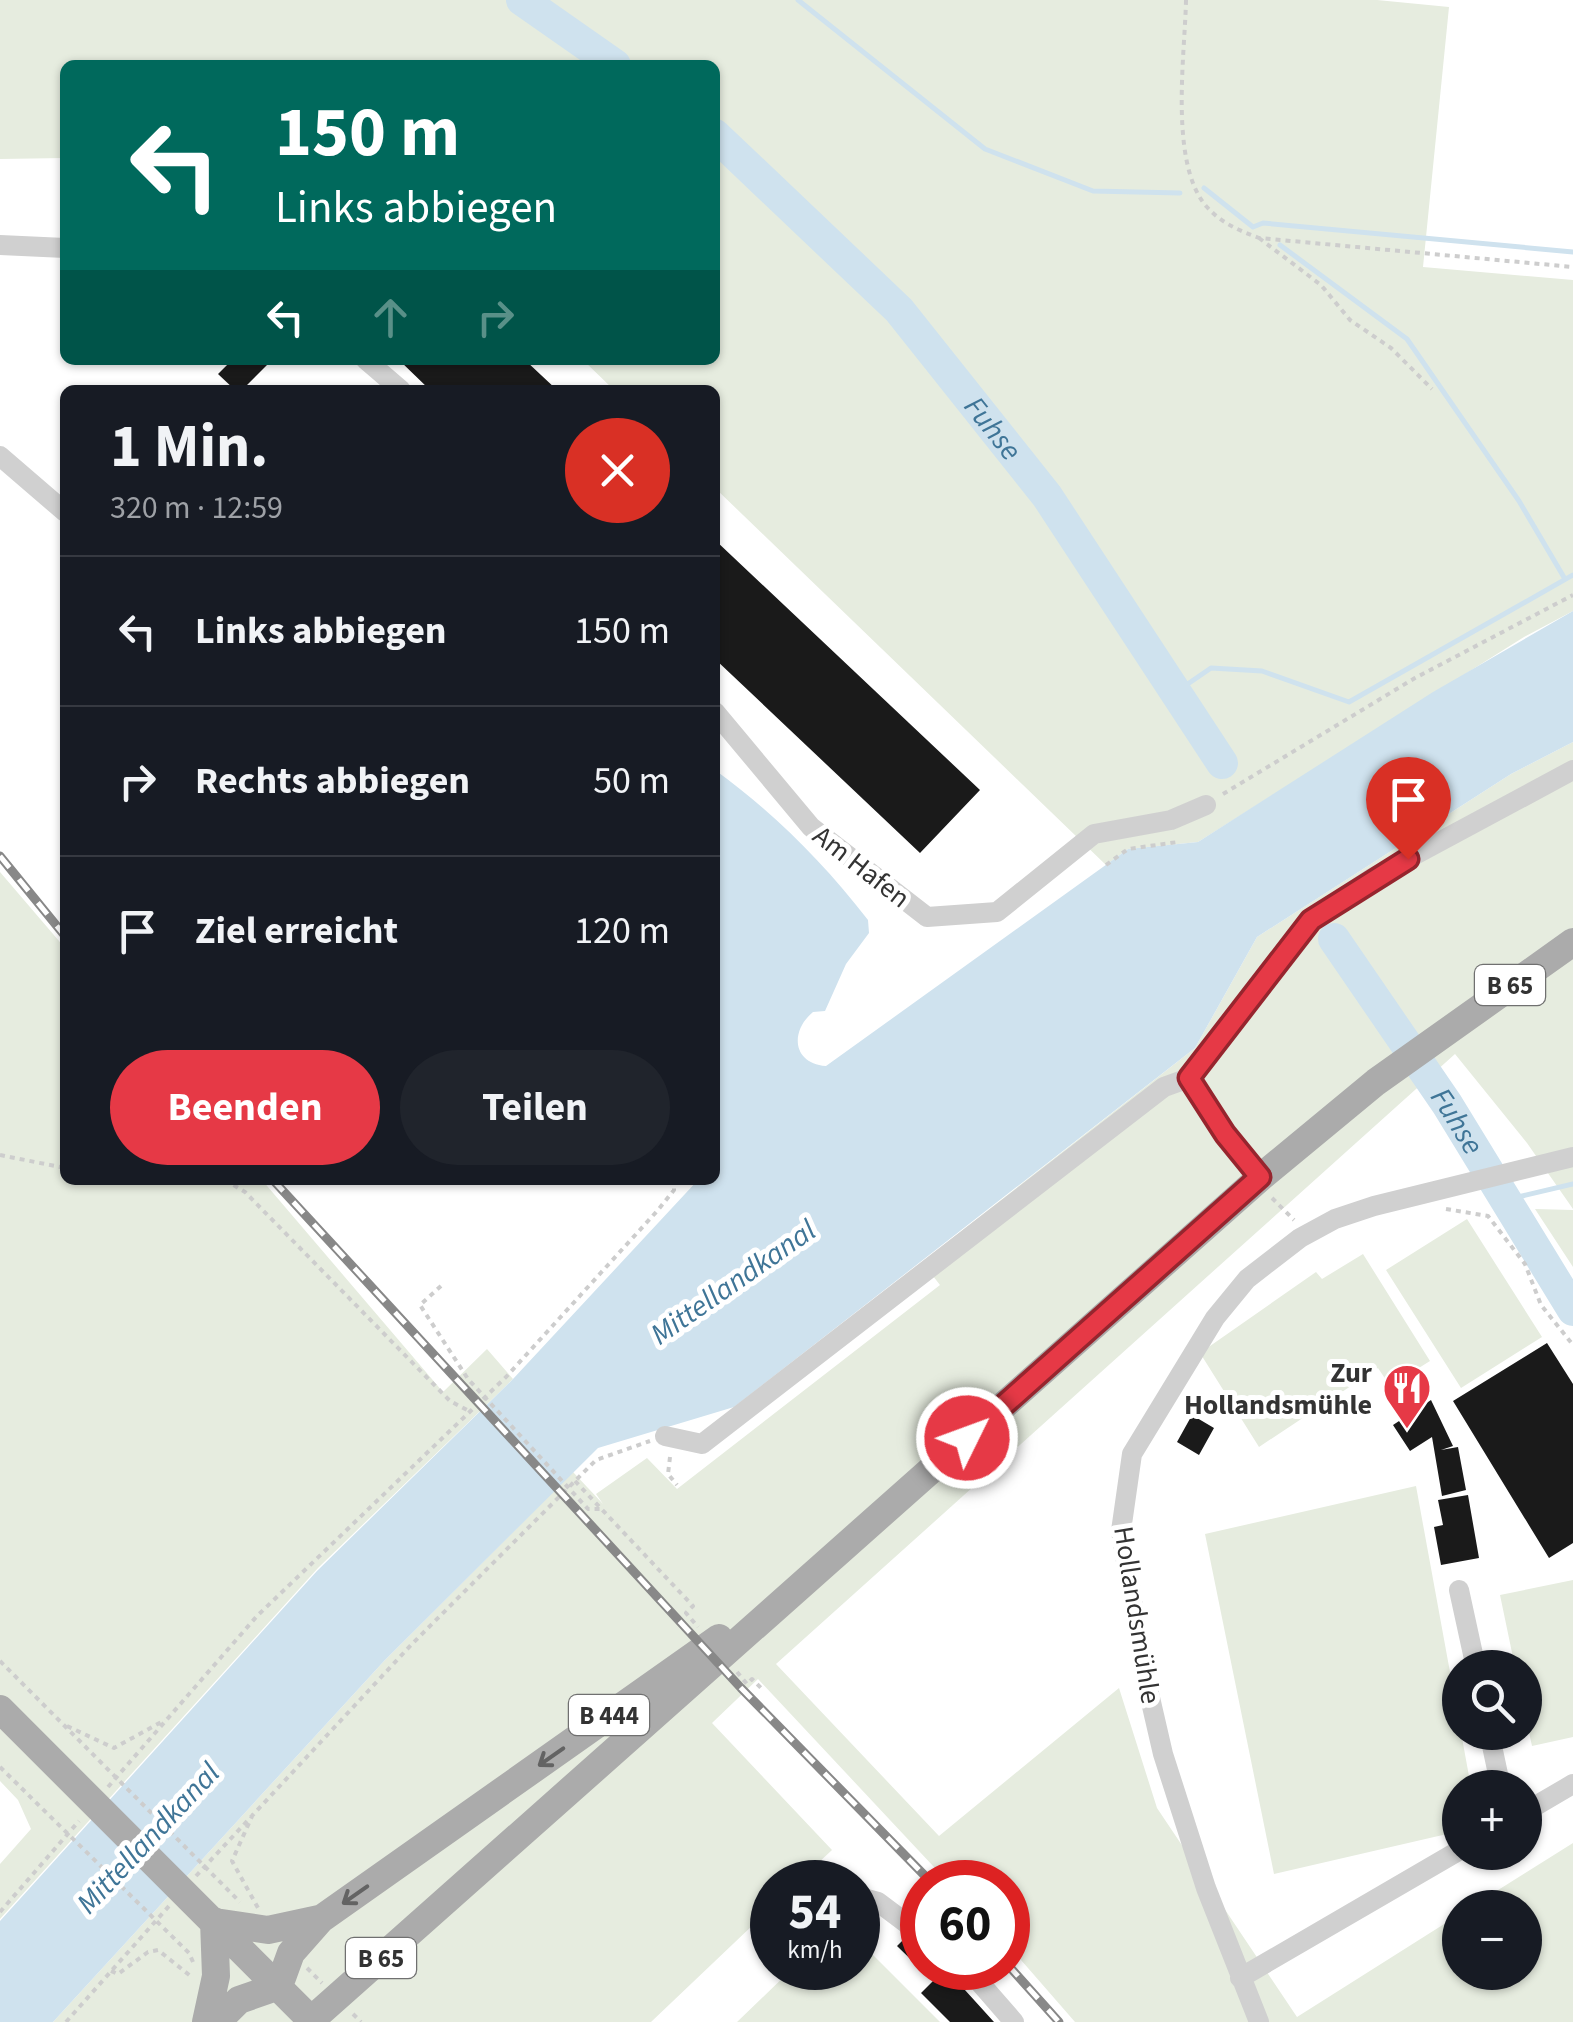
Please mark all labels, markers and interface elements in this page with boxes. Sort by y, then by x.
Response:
text: 150 m [275,83,460,183]
icon: left [110,100,240,230]
text: Links abbiegen [275,176,557,240]
icon: left [258,290,313,345]
icon: ahead [363,290,418,345]
icon: right [468,290,523,345]
water label: Fuhse [954,387,1032,470]
text: 1 Min. [110,405,268,490]
button: close [565,418,670,523]
text: 320 m · 12:59 [110,485,283,531]
icon: left [110,604,165,659]
text: Links abbiegen [195,604,447,658]
text: 150 m [574,604,670,658]
icon: right [110,754,165,809]
text: Rechts abbiegen [195,754,470,808]
text: 50 m [593,754,670,808]
pin [1366,757,1451,860]
icon: arrive [1381,772,1436,827]
street label: Am Hafen [804,816,918,917]
icon: arrive [110,904,165,959]
text: Ziel erreicht [195,904,398,958]
text: 120 m [574,904,670,958]
road number: B 65 [1475,965,1545,1005]
button: Beenden [110,1050,380,1165]
button: Teilen [400,1050,670,1165]
water label: Fuhse [1420,1079,1494,1163]
water label: Mittellandkanal [642,1209,825,1356]
place label: Zur Hollandsmühle [1184,1353,1373,1425]
restaurant icon: Zur Hollandsmühle [1381,1362,1433,1430]
position arrow [915,1386,1019,1490]
street label: Hollandsmühle [1103,1524,1171,1707]
map controls [1442,1650,1542,1990]
button: search [1442,1650,1542,1750]
road number: B 444 [569,1695,649,1735]
one-way arrow [537,1746,565,1767]
water label: Mittellandkanal [67,1752,230,1924]
button: + [1442,1770,1542,1870]
speed limit sign: 60 [900,1860,1030,1990]
text: 54 [789,1877,841,1948]
one-way arrow [341,1884,369,1905]
button: − [1442,1890,1542,1990]
text: km/h [787,1932,843,1968]
road number: B 65 [346,1938,416,1978]

